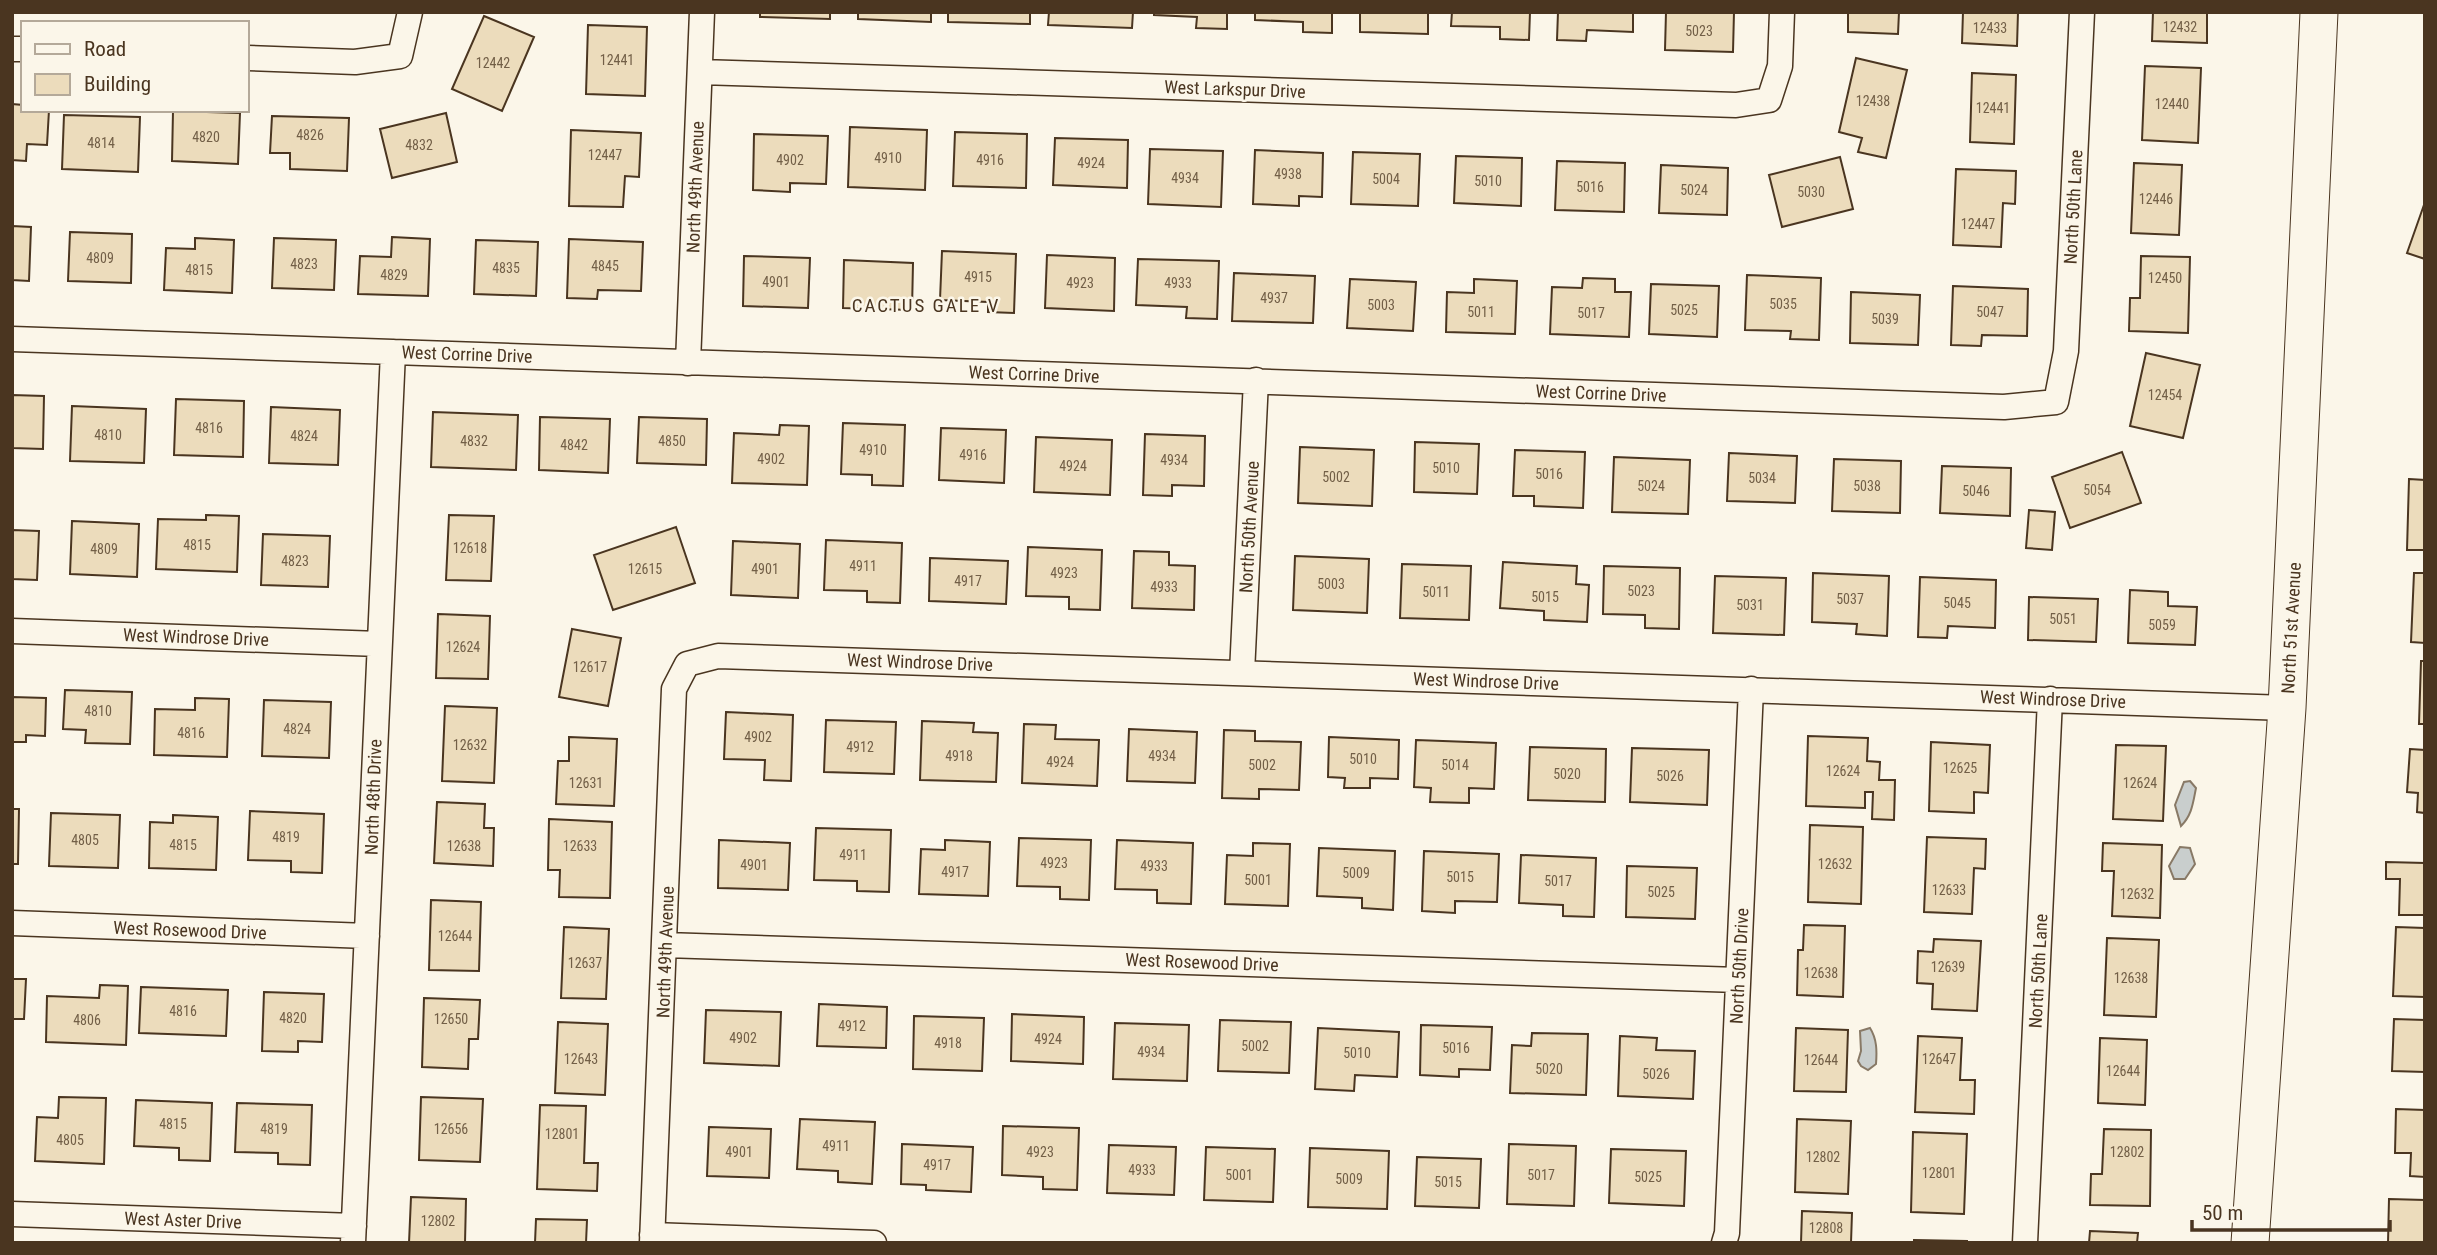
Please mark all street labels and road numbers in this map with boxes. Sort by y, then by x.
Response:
street label: West Larkspur Drive [1164,76,1306,102]
street label: North 49th Avenue [682,121,708,253]
street label: North 50th Lane [2060,149,2086,265]
street label: West Corrine Drive [401,341,533,367]
street label: West Corrine Drive [968,361,1100,387]
street label: West Corrine Drive [1535,380,1667,406]
street label: North 50th Avenue [1235,461,1263,593]
street label: North 51st Avenue [2277,562,2305,694]
street label: West Windrose Drive [123,624,269,650]
street label: West Windrose Drive [847,649,993,675]
street label: West Windrose Drive [1413,668,1559,694]
street label: West Windrose Drive [1980,686,2126,712]
street label: North 48th Drive [360,739,386,855]
street label: North 49th Avenue [652,886,678,1018]
street label: North 50th Drive [1725,907,1753,1025]
street label: North 50th Lane [2025,913,2051,1029]
street label: West Rosewood Drive [113,917,267,943]
street label: West Rosewood Drive [1125,949,1279,975]
street label: West Aster Drive [124,1207,242,1233]

